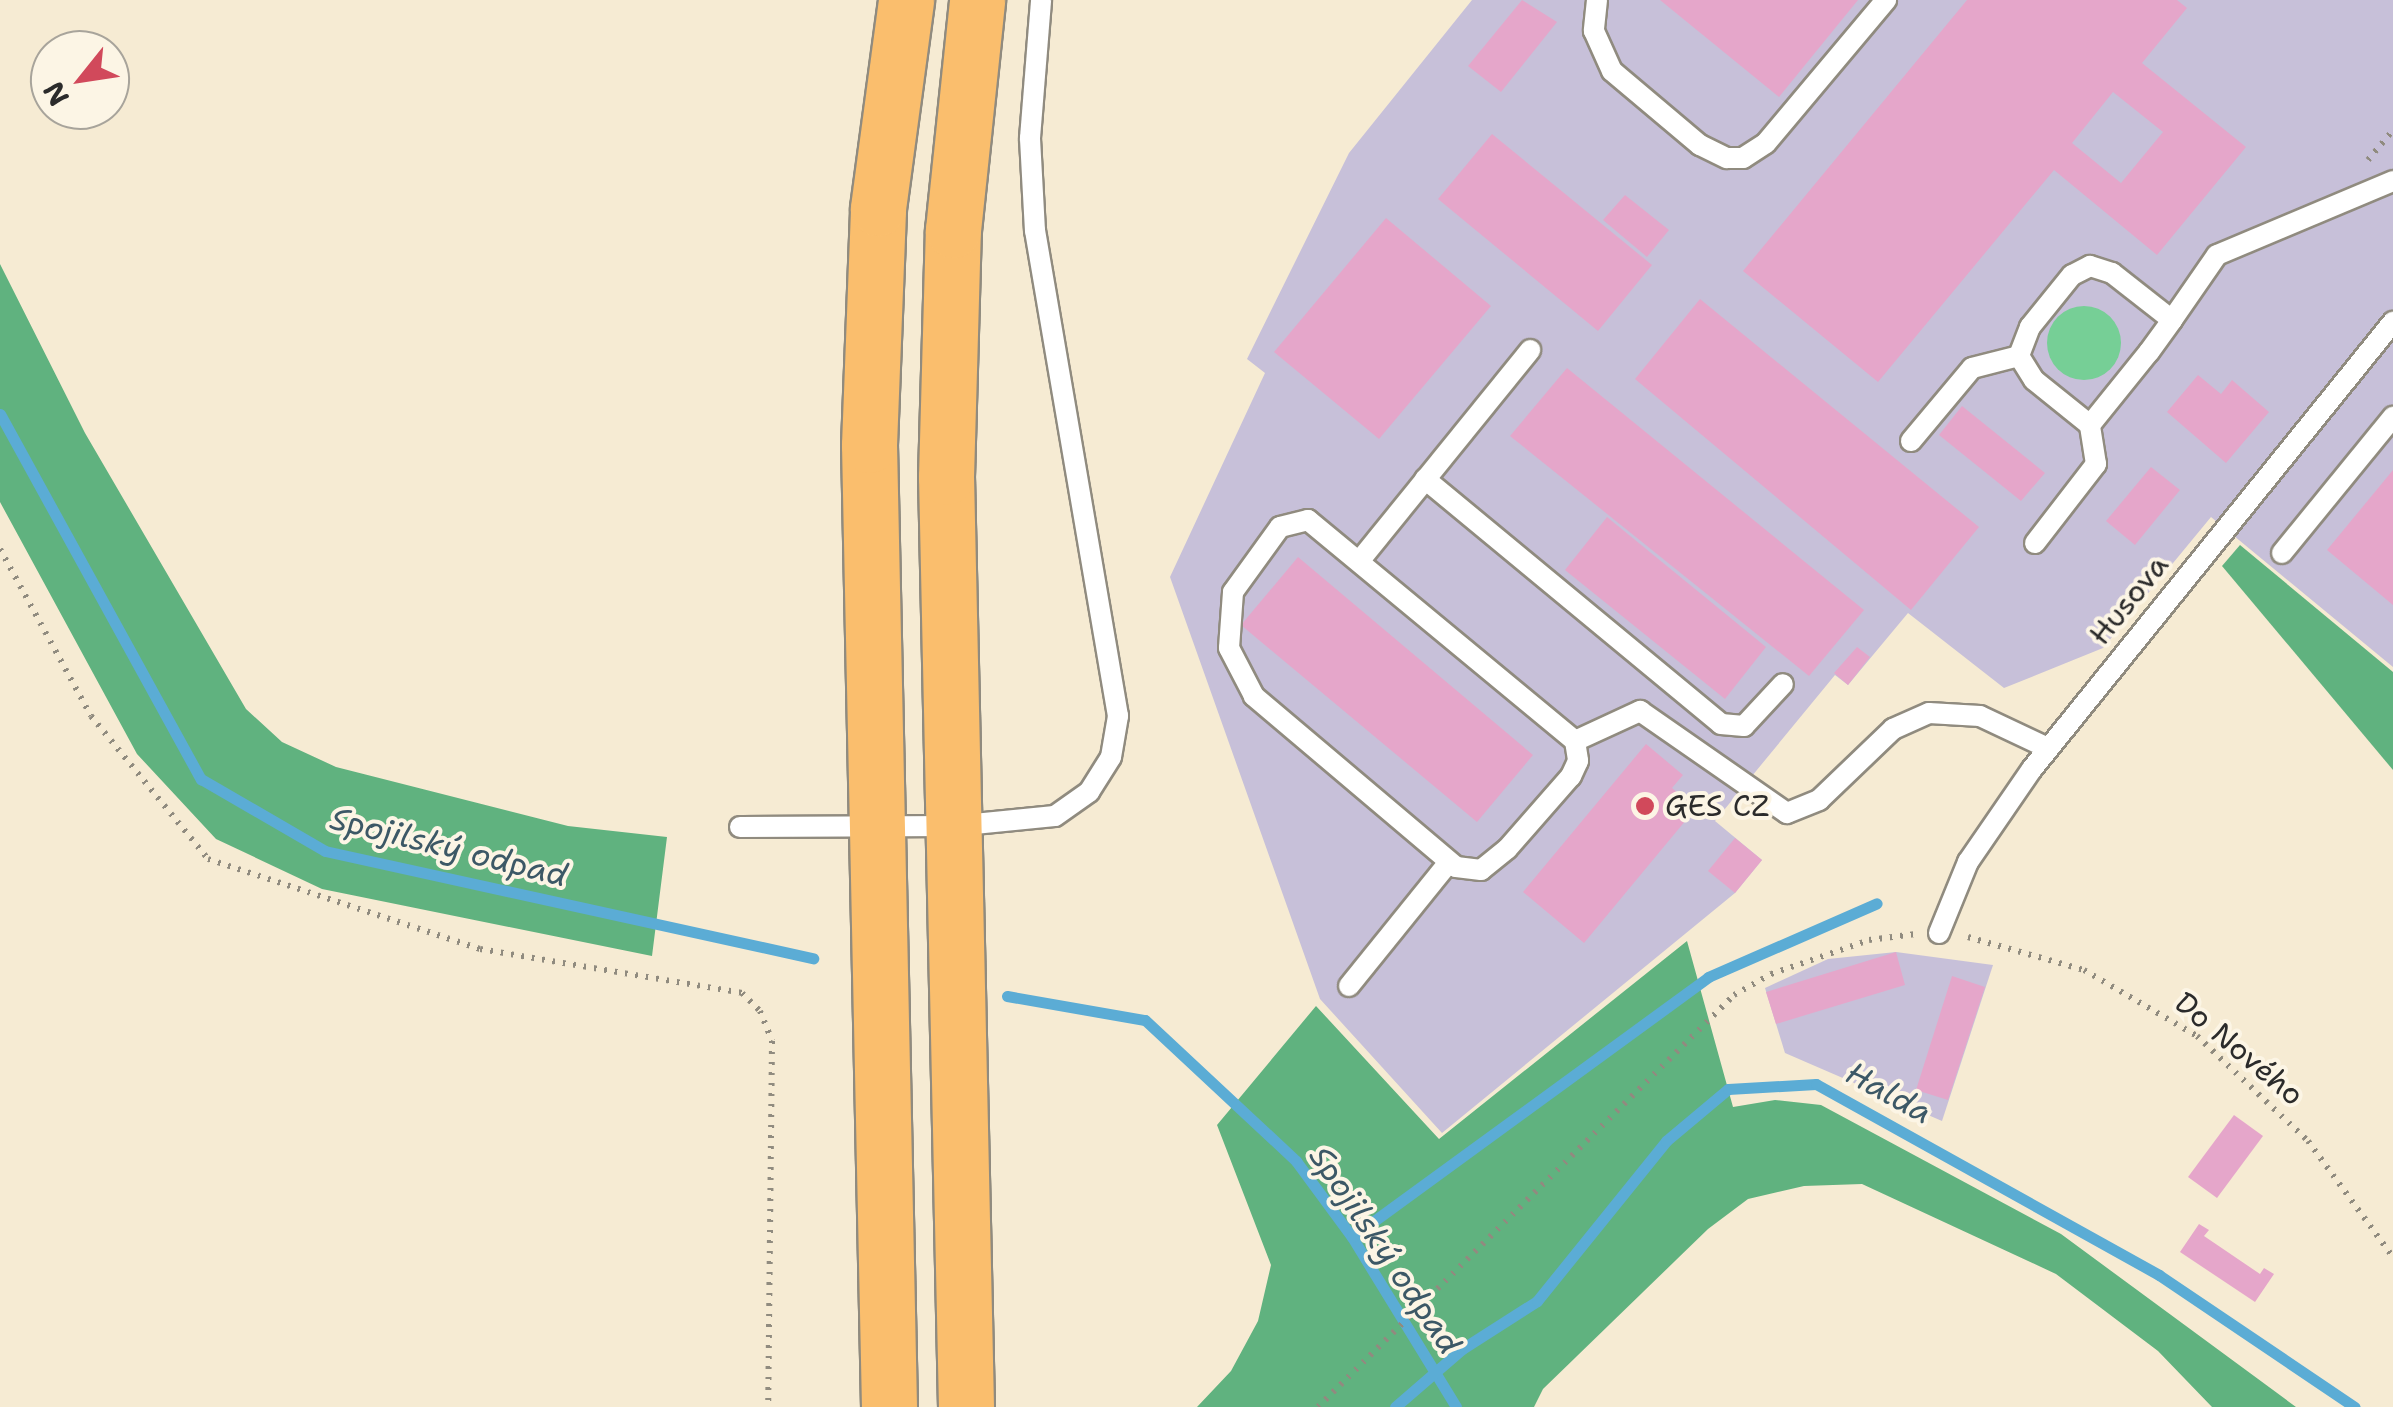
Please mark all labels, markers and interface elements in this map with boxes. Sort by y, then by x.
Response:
north arrow [30,30,130,130]
text: N [34,75,78,113]
street label: Husova [2082,548,2176,652]
place label: GES CZ [1665,788,1769,824]
marker: GES CZ [1634,795,1656,817]
water label: Spojilský odpad [326,799,572,895]
street label: Do Nového [2167,985,2311,1113]
water label: Halda [1839,1054,1939,1132]
water label: Spojilský odpad [1301,1138,1469,1362]

